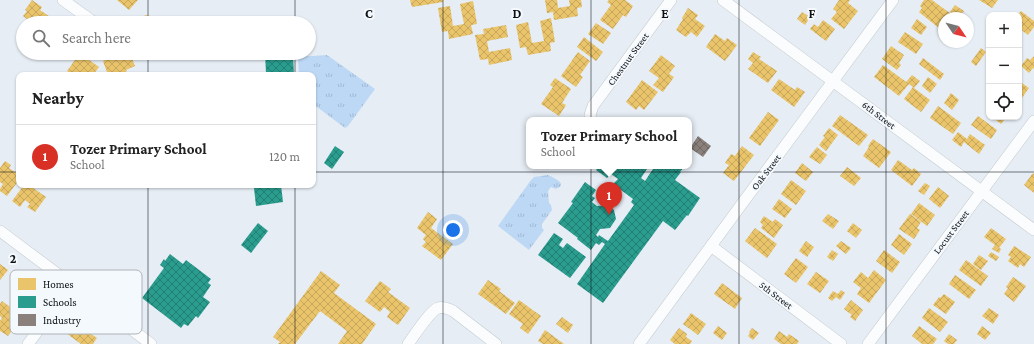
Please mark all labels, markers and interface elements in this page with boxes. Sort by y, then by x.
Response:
text: C [365,6,373,21]
text: D [513,6,522,21]
text: E [661,6,669,21]
text: F [809,6,816,21]
north arrow [938,12,974,48]
map controls [986,12,1022,120]
button: + [986,12,1022,48]
search box [16,16,316,60]
icon: search [30,27,52,49]
text: Search here [62,30,131,46]
street label: Chestnut Street [605,30,651,87]
button: − [986,48,1022,84]
button: locate [986,84,1022,120]
text: Nearby [32,89,84,108]
street label: 6th Street [860,99,898,132]
popup [526,117,692,169]
text: Tozer Primary School [541,128,677,144]
text: Tozer Primary School [70,141,207,157]
text: School [541,144,575,159]
text: 1 [43,149,47,164]
text: 120 m [269,149,300,164]
street label: Oak Street [749,152,783,192]
text: School [70,157,105,172]
pin: 1 [596,182,622,215]
street label: Locust Street [931,207,971,256]
your location [443,220,463,240]
text: 2 [10,251,17,266]
legend [10,270,142,334]
text: Homes [43,278,74,290]
street label: 5th Street [757,279,795,311]
text: Schools [43,296,77,308]
text: Industry [43,314,82,327]

